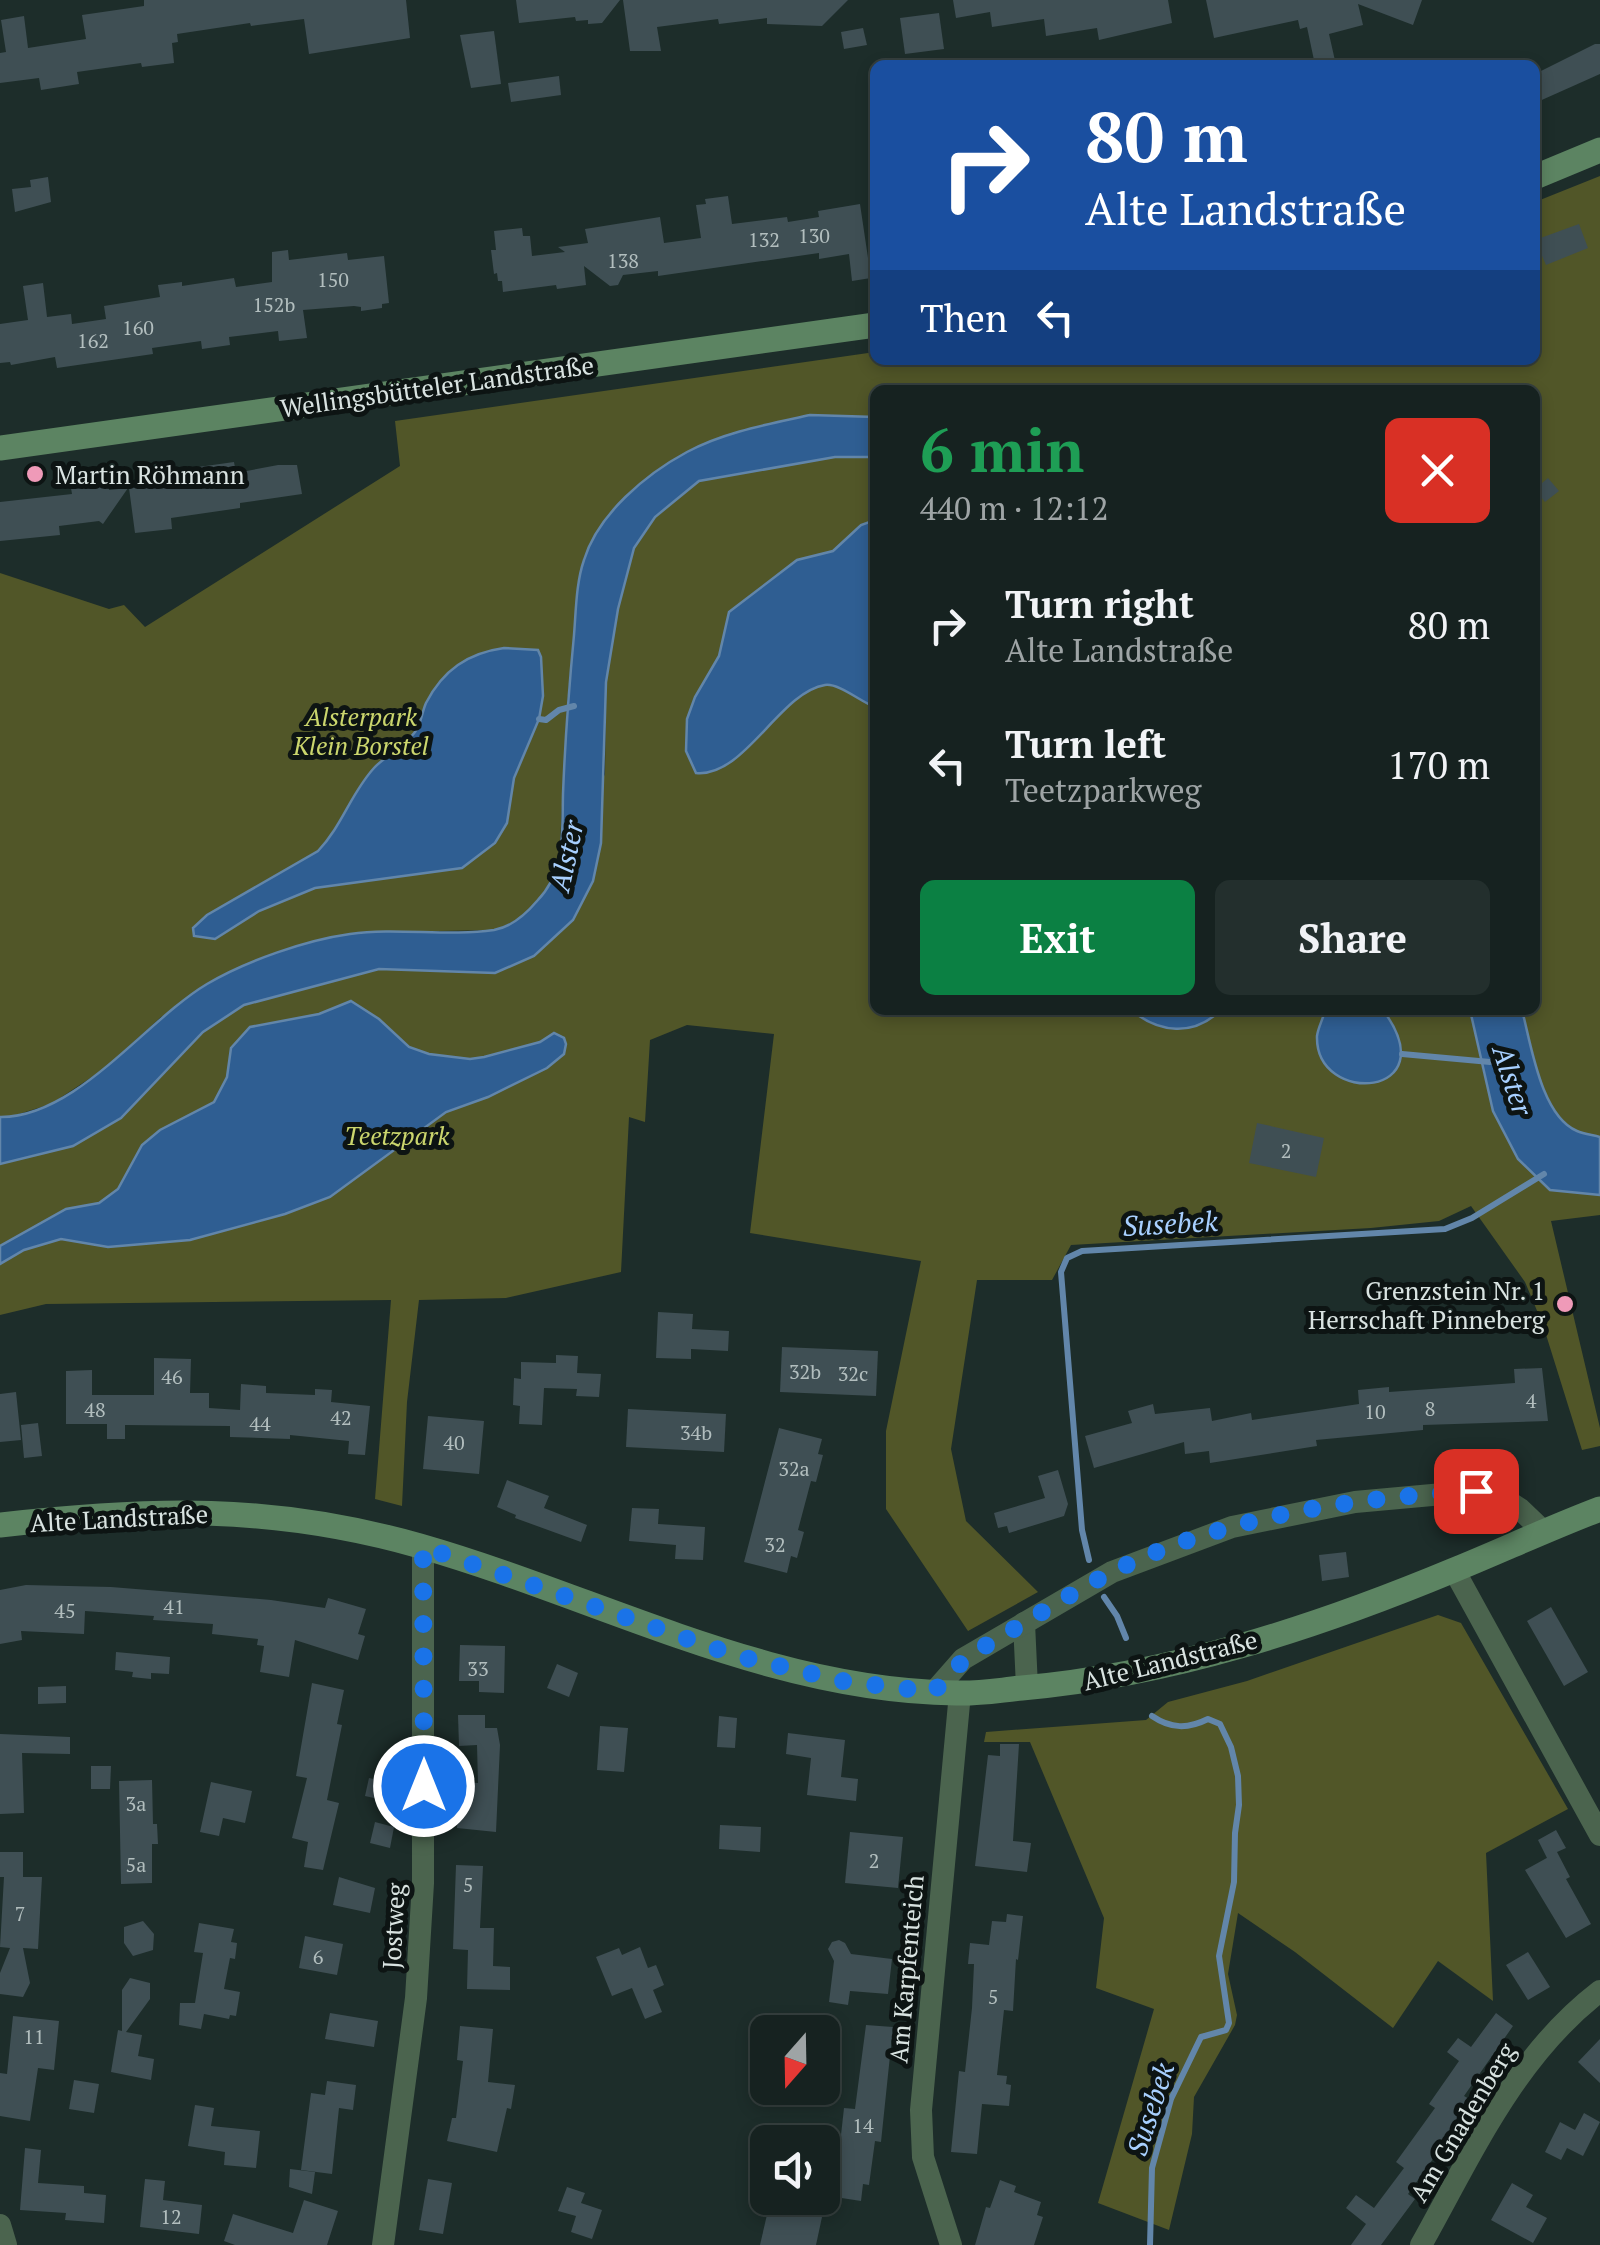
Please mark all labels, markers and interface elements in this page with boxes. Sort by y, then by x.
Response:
text: 80 m [1085,89,1248,182]
icon: right [920,100,1050,230]
text: Alte Landstraße [1085,178,1406,238]
house number: 130 [798,222,830,249]
house number: 132 [748,226,780,253]
house number: 138 [607,247,639,274]
house number: 150 [317,266,349,293]
icon: left [1028,290,1083,345]
house number: 152b [253,291,296,318]
text: Then [920,293,1008,343]
house number: 160 [122,314,154,341]
house number: 162 [77,327,109,354]
street label: Wellingsbütteler Landstraße [278,348,596,424]
text: 6 min [920,410,1084,489]
button: close [1385,418,1490,523]
place label: Martin Röhmann [55,458,245,491]
marker: Martin Röhmann [24,463,46,485]
text: 440 m · 12:12 [920,487,1108,529]
text: Turn right [1005,579,1194,629]
icon: right [920,598,975,653]
text: 80 m [1407,600,1490,650]
text: Alte Landstraße [1005,629,1233,671]
park label: Alsterpark Klein Borstel [292,700,429,762]
text: Turn left [1005,719,1166,769]
icon: left [920,738,975,793]
text: 170 m [1387,740,1490,790]
text: Teetzparkweg [1005,769,1201,811]
water label: Alster [540,816,592,897]
button: Exit [920,880,1195,995]
button: Share [1215,880,1490,995]
water label: Alster [1484,1038,1542,1121]
park label: Teetzpark [345,1119,450,1152]
house number: 2 [1281,1137,1291,1164]
water label: Susebek [1121,1202,1219,1244]
place label: Grenzstein Nr. 1 Herrschaft Pinneberg [1308,1274,1546,1336]
marker: Grenzstein Nr. 1 Herrschaft Pinneberg [1554,1293,1576,1315]
house number: 32b [789,1358,821,1385]
house number: 32c [838,1360,868,1387]
house number: 46 [161,1363,183,1390]
house number: 4 [1526,1387,1537,1414]
house number: 8 [1425,1395,1435,1422]
house number: 48 [84,1396,106,1423]
house number: 10 [1364,1398,1386,1425]
house number: 42 [330,1404,352,1431]
house number: 44 [249,1410,271,1437]
house number: 34b [680,1419,712,1446]
house number: 40 [443,1429,465,1456]
pin [1434,1449,1519,1534]
house number: 32a [778,1455,810,1482]
icon: arrive [1449,1464,1504,1519]
street label: Alte Landstraße [29,1497,209,1539]
house number: 32 [764,1531,786,1558]
house number: 41 [163,1593,185,1620]
house number: 45 [54,1597,76,1624]
street label: Alte Landstraße [1079,1622,1261,1698]
house number: 33 [467,1655,489,1682]
position arrow [372,1734,476,1838]
house number: 3a [126,1790,146,1817]
house number: 2 [869,1847,879,1874]
house number: 5a [126,1851,146,1878]
house number: 5 [463,1871,473,1898]
street label: Am Karpfenteich [881,1873,931,2064]
street label: Jostweg [374,1881,412,1970]
house number: 7 [15,1900,25,1927]
house number: 6 [313,1943,324,1970]
house number: 5 [988,1983,998,2010]
north arrow [750,2015,840,2105]
map controls [750,2015,840,2215]
house number: 11 [23,2023,45,2050]
street label: Am Gnadenberg [1402,2036,1523,2207]
water label: Susebek [1118,2057,1182,2160]
house number: 14 [852,2112,874,2139]
button: sound [750,2125,840,2215]
house number: 12 [160,2203,182,2230]

